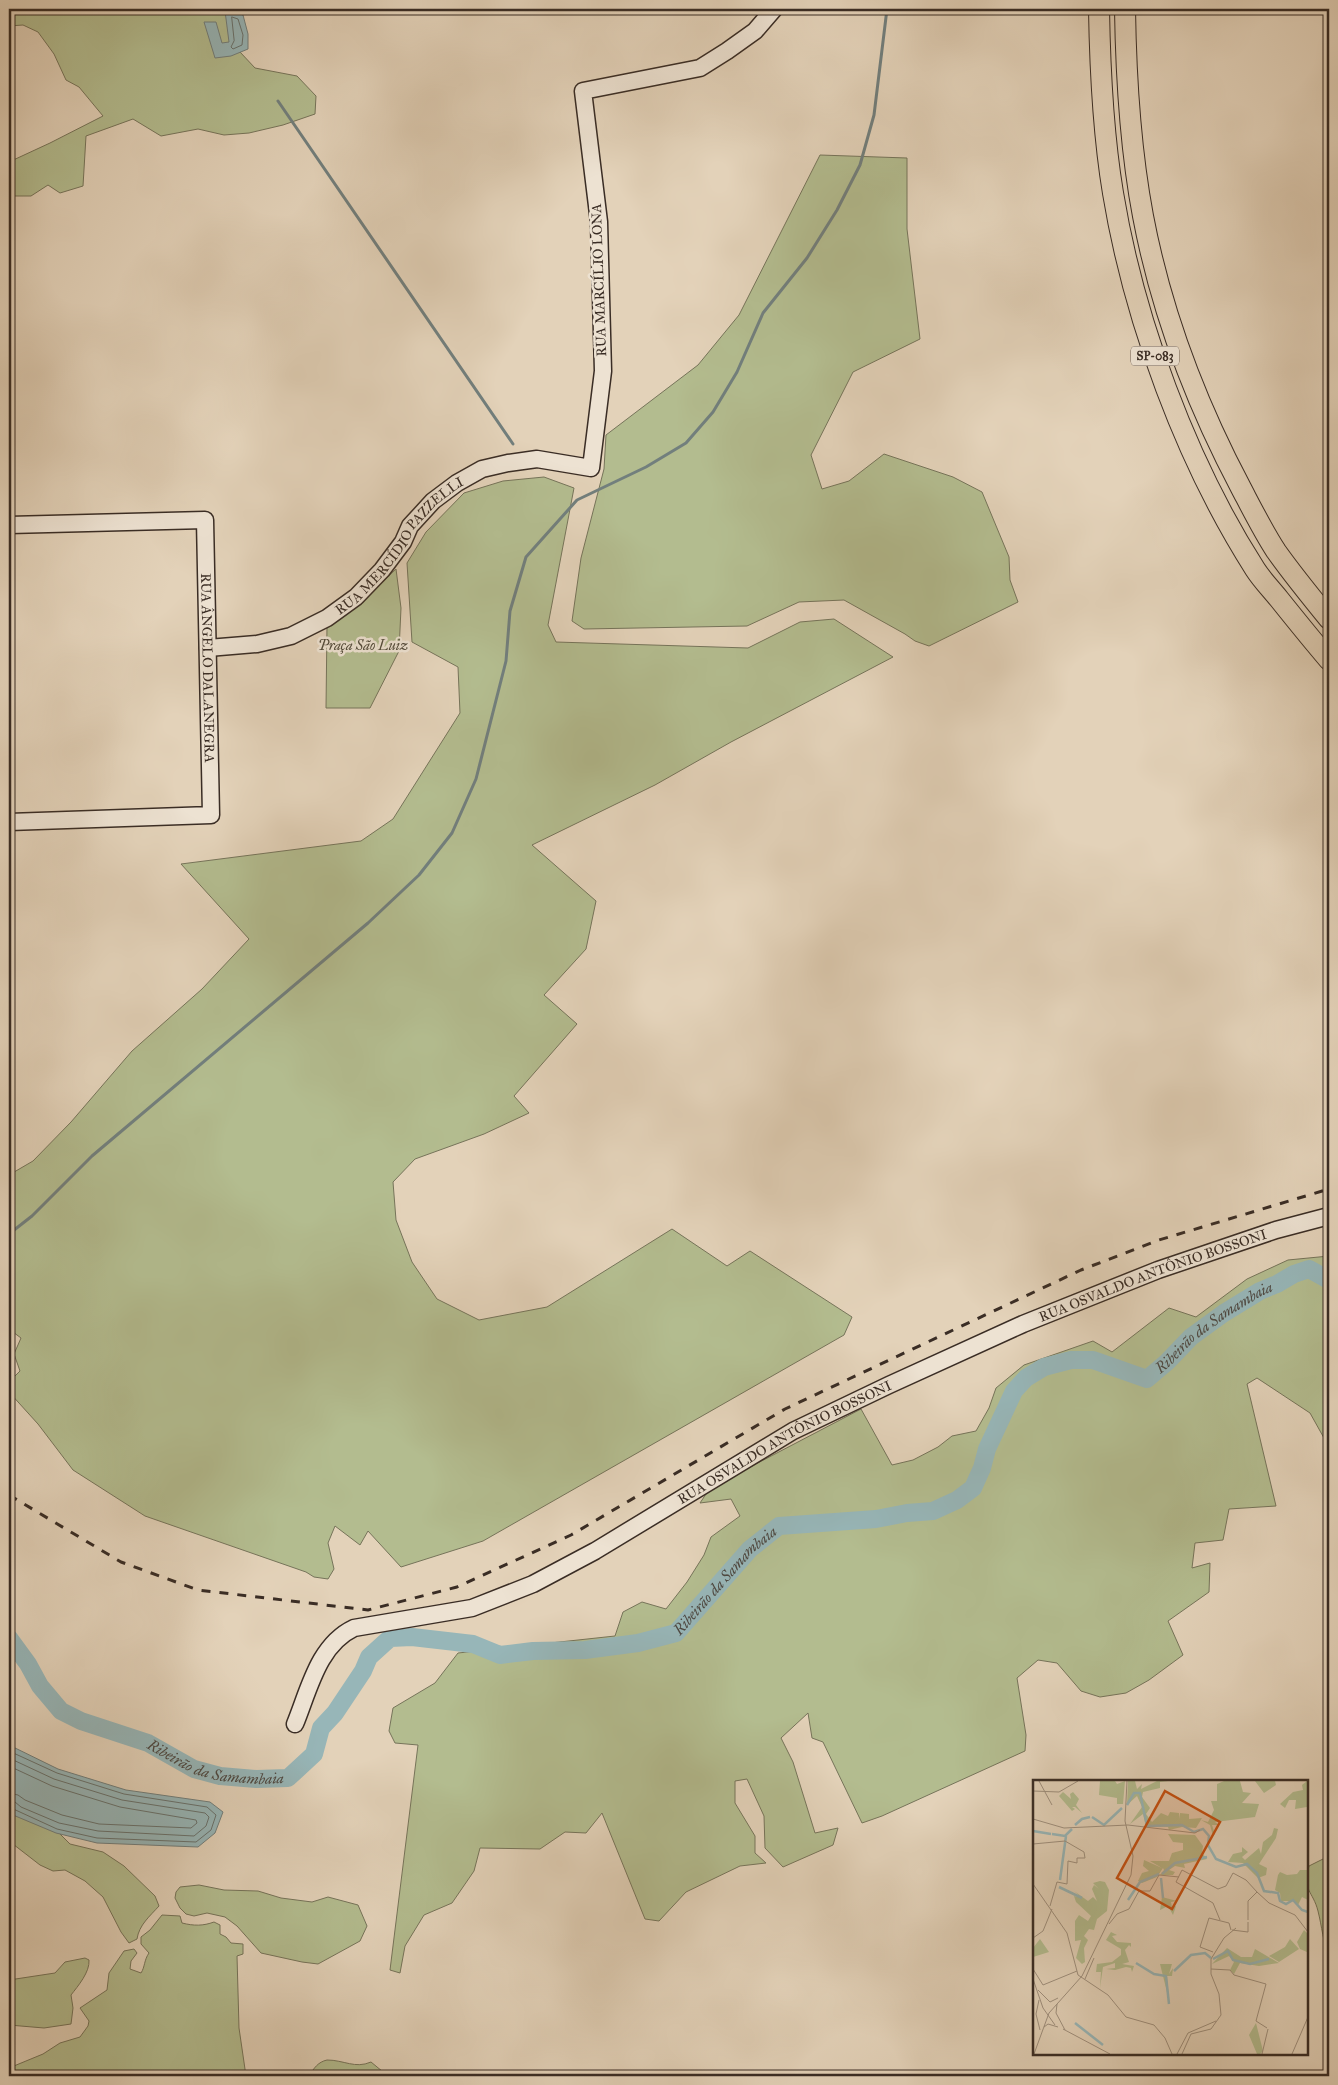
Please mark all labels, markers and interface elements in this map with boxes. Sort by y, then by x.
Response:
street label: RUA MARCÍLIO LONA [586,203,610,357]
road number: SP-083 [1131,346,1179,366]
street label: RUA MERCÍDIO PAZZELLI [332,473,466,618]
street label: RUA ÂNGELO DALANEGRA [198,573,218,764]
park label: Praça São Luiz [318,637,408,654]
street label: RUA OSVALDO ANTÔNIO BOSSONI [1036,1225,1269,1325]
water label: Ribeirão da Samambaia [1151,1278,1275,1378]
street label: RUA OSVALDO ANTÔNIO BOSSONI [674,1377,894,1507]
water label: Ribeirão da Samambaia [669,1522,780,1639]
water label: Ribeirão da Samambaia [143,1735,284,1788]
inset map [1033,1780,1308,2055]

